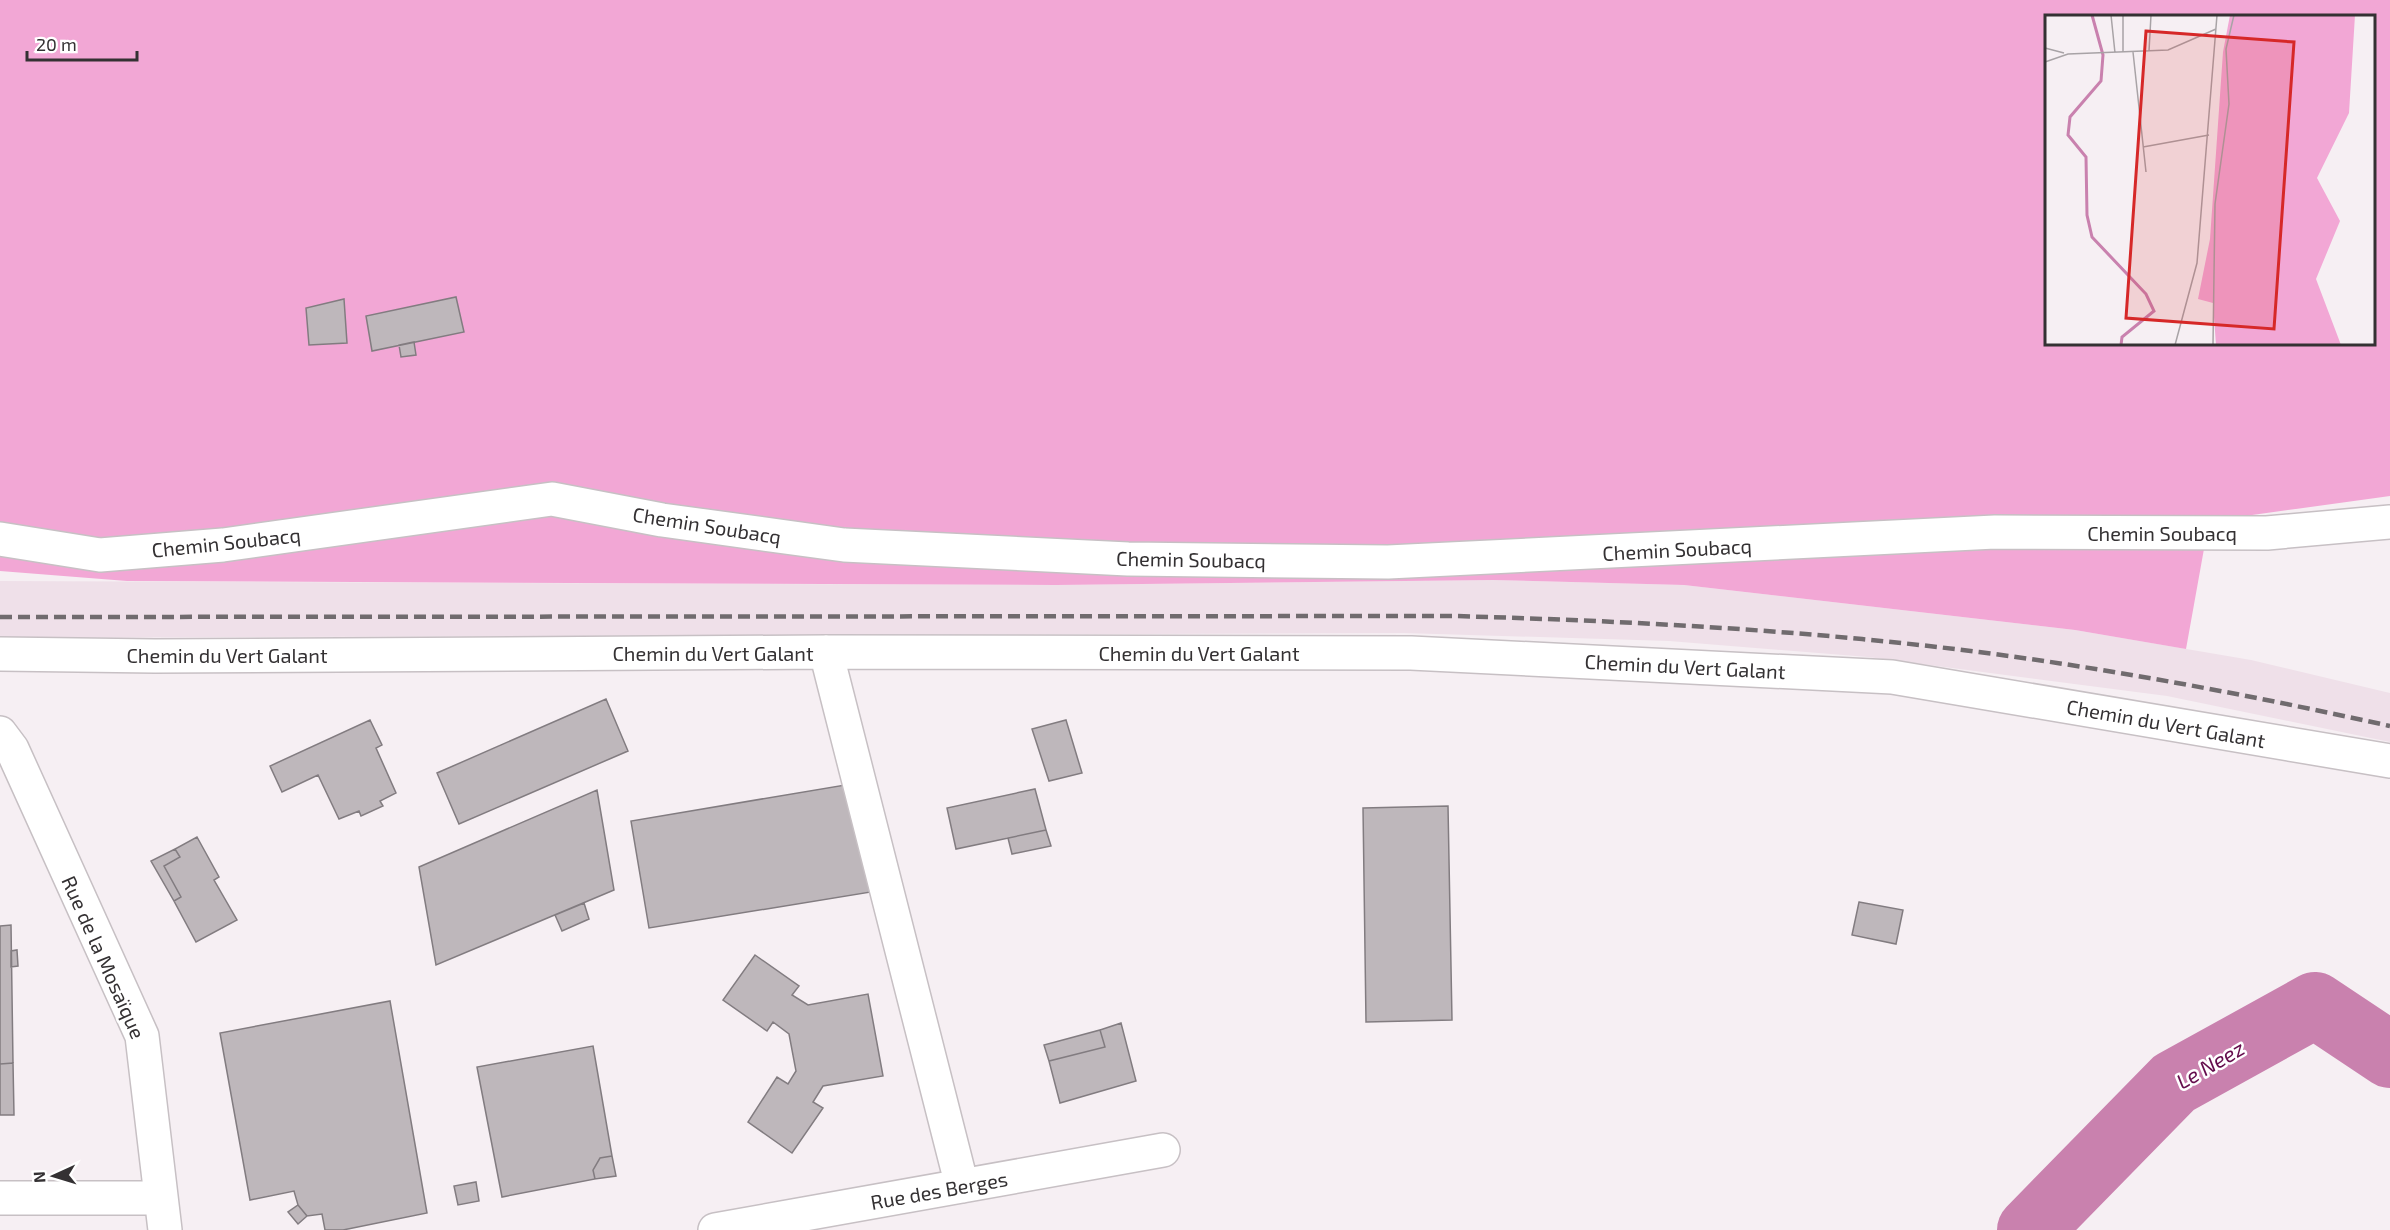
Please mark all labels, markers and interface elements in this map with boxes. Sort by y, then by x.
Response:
inset map [2045,15,2375,345]
scale bar [27,24,136,62]
text: 20 m [36,33,77,55]
street label: Chemin Soubacq [631,501,783,549]
street label: Chemin Soubacq [2087,521,2237,545]
street label: Chemin Soubacq [150,522,302,562]
street label: Chemin Soubacq [1602,533,1752,565]
street label: Chemin Soubacq [1116,546,1266,572]
street label: Chemin du Vert Galant [612,641,814,665]
street label: Chemin du Vert Galant [1098,641,1300,665]
street label: Chemin du Vert Galant [126,643,328,667]
street label: Chemin du Vert Galant [1584,649,1786,683]
street label: Chemin du Vert Galant [2065,694,2267,752]
street label: Rue de la Mosaïque [57,872,151,1042]
water label: Le Neez [2172,1034,2249,1093]
north arrow [24,1146,84,1206]
street label: Rue des Berges [869,1166,1009,1214]
text: N [29,1171,48,1184]

